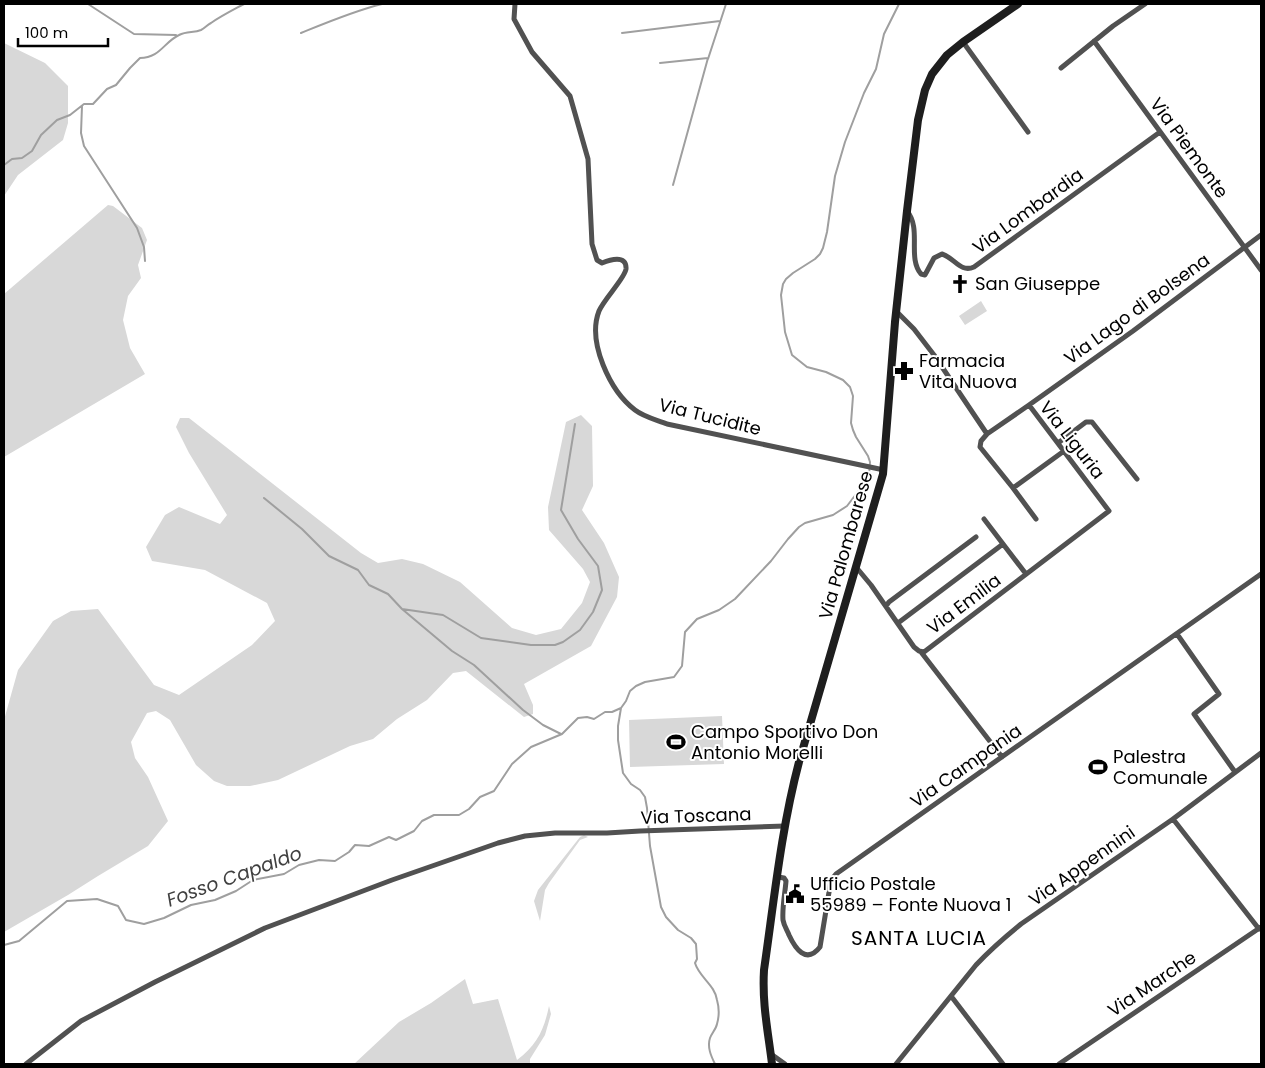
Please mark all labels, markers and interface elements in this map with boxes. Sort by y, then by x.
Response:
scale bar [18,15,108,47]
text: 100 m [25,22,68,43]
street label: Via Piemonte [1144,92,1234,203]
street label: Via Lombardia [967,162,1088,259]
street label: Via Lago di Bolsena [1059,247,1215,370]
place label: San Giuseppe [975,271,1100,296]
church icon: San Giuseppe [949,273,971,295]
place label: Farmacia Vita Nuova [919,348,1017,394]
pharmacy icon: Farmacia Vita Nuova [893,360,915,382]
street label: Via Tucidite [656,392,764,441]
street label: Via Liguria [1034,395,1111,484]
street label: Via Palombarese [812,468,879,622]
street label: Via Emilia [922,567,1006,640]
street label: Via Campania [905,718,1026,813]
place label: Campo Sportivo Don Antonio Morelli [691,719,878,765]
sports icon: Campo Sportivo Don Antonio Morelli [665,731,687,753]
place label: Palestra Comunale [1113,744,1208,790]
sports icon: Palestra Comunale [1087,756,1109,778]
street label: Via Toscana [640,801,752,830]
street label: Via Appennini [1024,820,1140,912]
water label: Fosso Capaldo [163,839,306,913]
place label: Ufficio Postale 55989 – Fonte Nuova 1 [810,871,1012,917]
public building icon: Ufficio Postale 55989 – Fonte Nuova 1 [784,883,806,905]
district label: SANTA LUCIA [851,924,987,952]
street label: Via Marche [1103,945,1201,1022]

